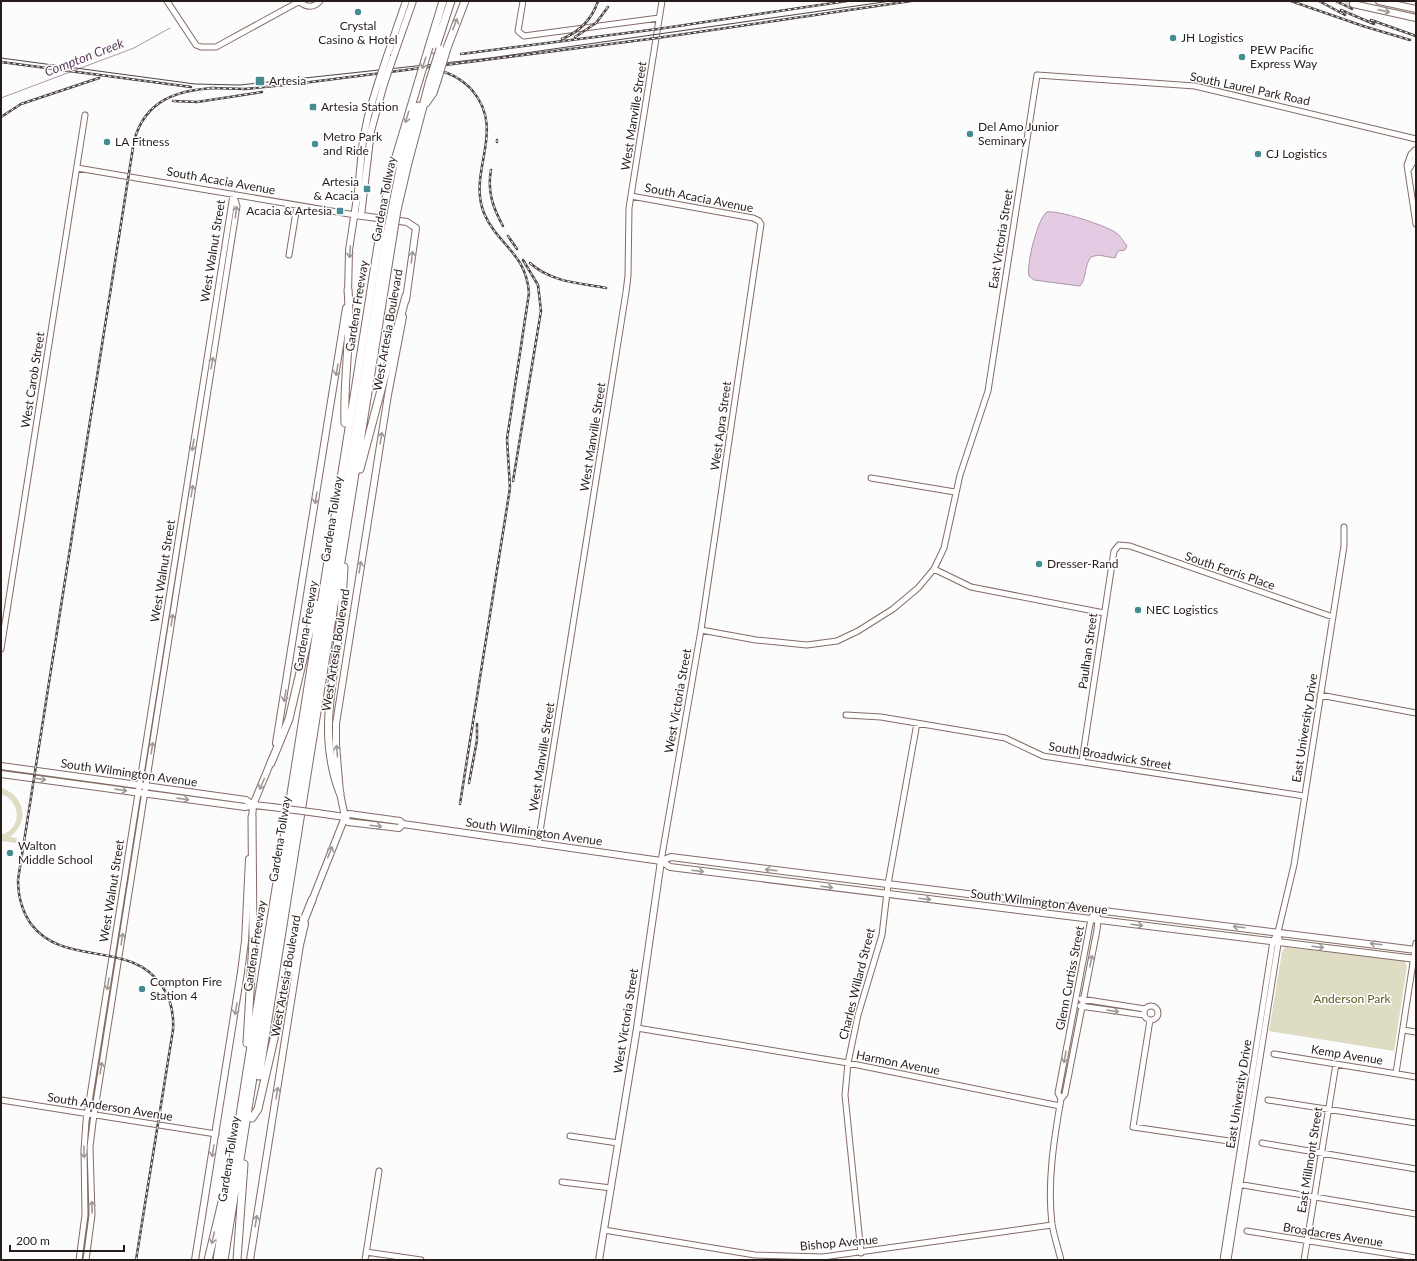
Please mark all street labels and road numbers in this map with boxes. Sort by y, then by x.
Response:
street label: West Manville Street [618,60,650,171]
street label: South Laurel Park Road [1189,68,1312,109]
street label: Gardena Tollway [368,154,399,243]
street label: South Acacia Avenue [165,164,277,197]
street label: South Acacia Avenue [644,180,755,215]
street label: East Victoria Street [985,187,1016,290]
street label: West Walnut Street [197,198,228,303]
street label: Gardena Freeway [342,259,371,353]
street label: West Artesia Boulevard [369,268,406,392]
street label: West Carob Street [18,330,48,429]
street label: West Apra Street [707,380,734,472]
street label: West Manville Street [577,381,609,492]
street label: Gardena Tollway [317,474,346,563]
street label: West Walnut Street [147,518,178,623]
street label: South Ferris Place [1183,548,1277,593]
street label: Gardena Freeway [290,579,321,673]
street label: West Artesia Boulevard [318,588,353,712]
street label: Paulhan Street [1075,611,1100,690]
street label: West Victoria Street [661,647,694,754]
street label: East University Drive [1288,672,1321,784]
street label: West Manville Street [526,701,558,812]
street label: South Broadwick Street [1048,738,1173,773]
street label: South Wilmington Avenue [60,755,198,790]
street label: Gardena Tollway [265,794,294,883]
street label: South Wilmington Avenue [465,814,603,849]
street label: West Walnut Street [96,838,127,943]
street label: South Wilmington Avenue [970,886,1108,917]
street label: Gardena Freeway [240,899,269,993]
street label: West Artesia Boulevard [267,914,304,1038]
street label: Glenn Curtiss Street [1052,924,1087,1031]
street label: Charles Willard Street [835,926,878,1041]
street label: West Victoria Street [610,967,641,1074]
street label: East University Drive [1222,1038,1255,1150]
street label: Kemp Avenue [1310,1041,1384,1068]
street label: Harmon Avenue [855,1047,941,1078]
street label: South Anderson Avenue [46,1089,174,1124]
street label: East Millmont Street [1294,1105,1325,1214]
street label: Gardena Tollway [214,1114,243,1203]
street label: Broadacres Avenue [1282,1219,1384,1250]
street label: Bishop Avenue [799,1232,879,1253]

